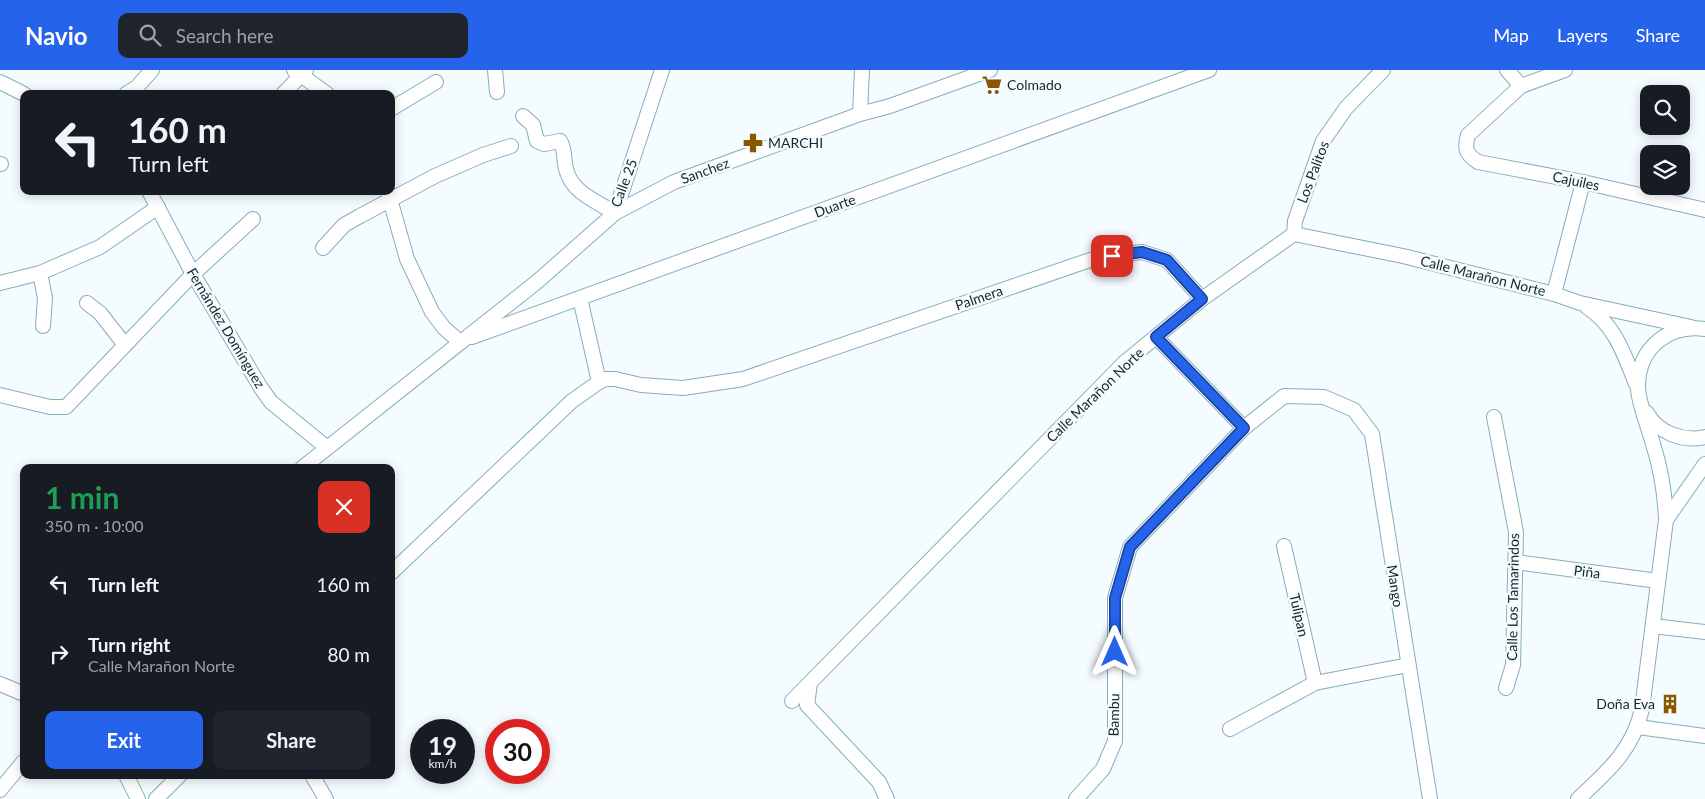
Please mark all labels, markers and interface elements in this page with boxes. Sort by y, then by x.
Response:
search box [118,13,468,58]
text: Navio [25,21,88,50]
icon: search [136,21,164,49]
text: Search here [176,24,274,47]
text: Map [1493,24,1529,46]
text: Layers [1557,24,1608,46]
text: Share [1636,24,1680,46]
supermarket icon: Colmado [981,74,1003,96]
place label: Colmado [1007,76,1062,93]
map controls [1640,85,1690,195]
button: search [1640,85,1690,135]
text: 160 m [128,108,227,150]
icon: left [45,110,110,175]
pharmacy icon: MARCHI [742,132,764,154]
place label: MARCHI [768,134,823,151]
street label: Los Palitos [1293,138,1332,205]
button: layers [1640,145,1690,195]
text: Turn left [128,150,209,177]
street label: Sanchez [678,154,731,187]
street label: Calle 25 [607,156,640,209]
street label: Cajuiles [1551,167,1601,194]
street label: Duarte [812,190,858,221]
pin [1091,235,1133,277]
icon: arrive [1098,242,1126,270]
street label: Calle Marañon Norte [1419,252,1548,299]
street label: Fernández Domínguez [184,264,269,391]
street label: Palmera [953,281,1005,314]
street label: Calle Marañon Norte [1042,344,1147,445]
text: 1 min [45,479,119,515]
button: close [318,481,370,533]
text: 350 m · 10:00 [45,516,144,535]
street label: Calle Los Tamarindos [1503,533,1522,661]
street label: Piña [1573,561,1601,582]
street label: Mango [1384,564,1407,608]
icon: left [45,570,73,598]
text: Turn left [88,573,159,596]
text: 160 m [316,573,370,596]
street label: Tulipan [1286,592,1313,638]
position arrow [1088,625,1140,677]
text: Turn right [88,633,170,656]
icon: right [45,640,73,668]
text: 80 m [327,643,370,666]
text: Calle Marañon Norte [88,656,235,675]
street label: Bambu [1105,693,1122,737]
building icon: Doña Eva [1659,693,1681,715]
place label: Doña Eva [1596,695,1655,712]
button: Exit [45,711,203,769]
button: Share [213,711,370,769]
speed limit sign: 30 [485,719,550,784]
text: 19 [428,730,457,760]
text: km/h [428,756,457,771]

